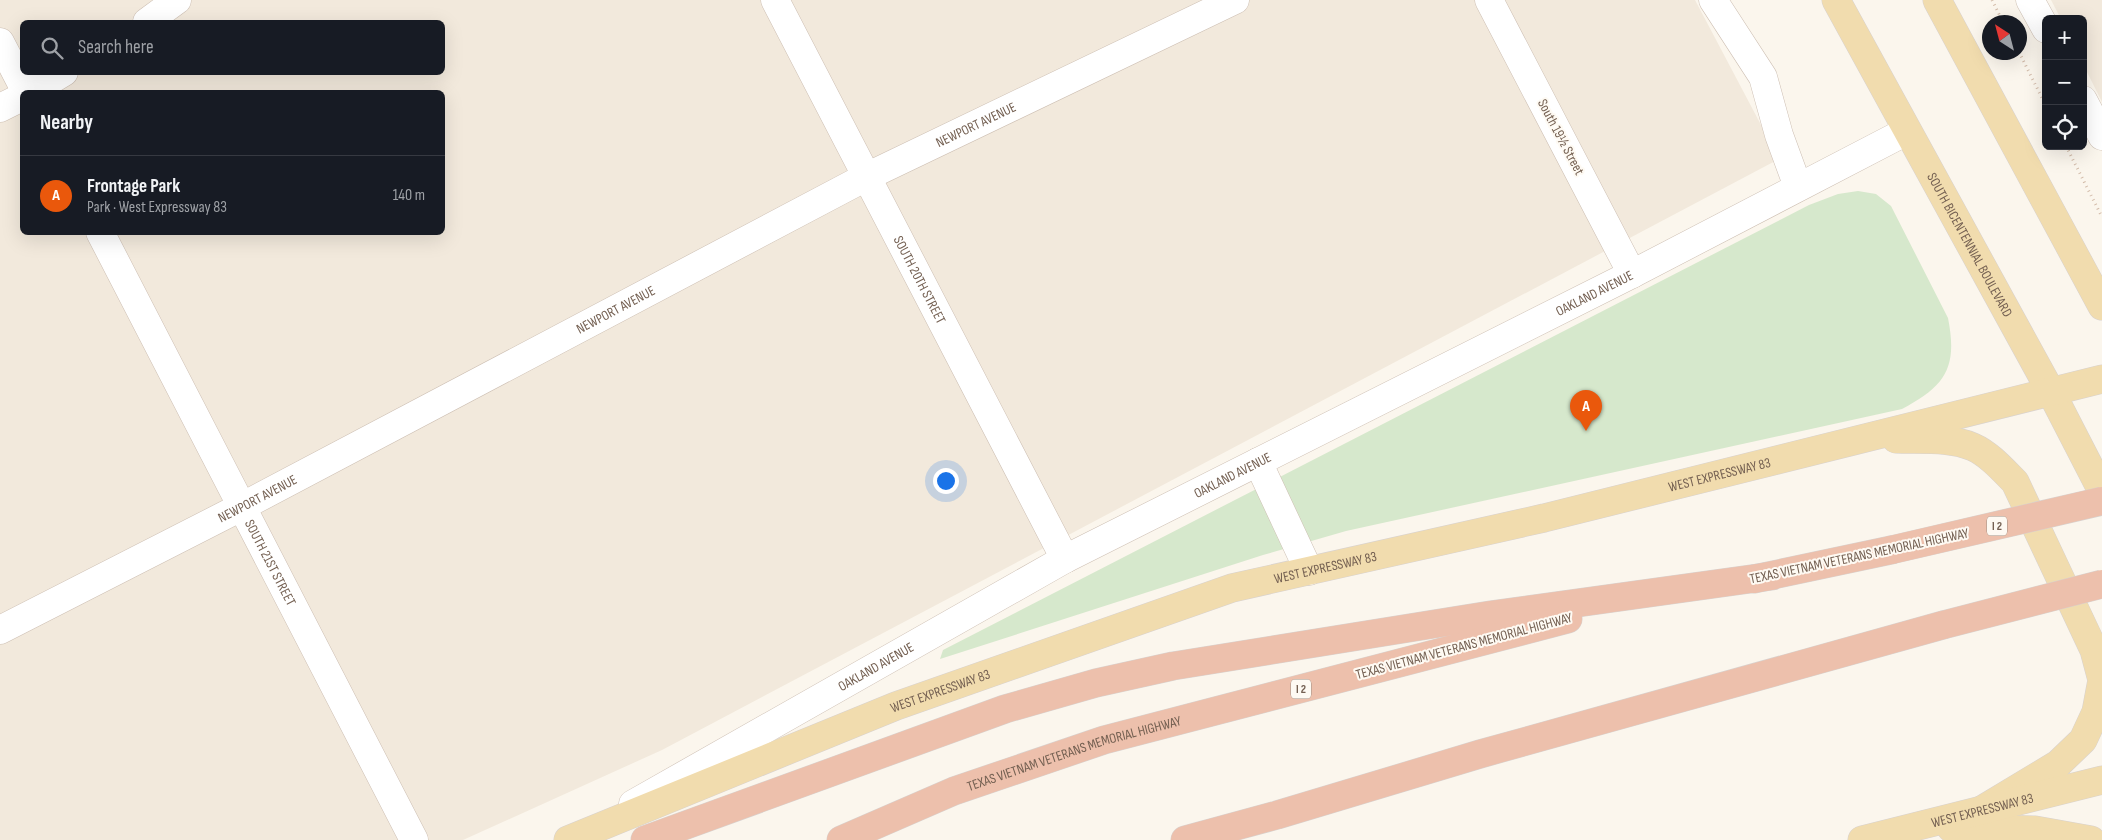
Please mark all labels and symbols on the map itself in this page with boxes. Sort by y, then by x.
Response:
north arrow [1982,15,2027,60]
street label: South 19½ Street [1534,96,1588,178]
street label: NEWPORT AVENUE [933,98,1019,151]
street label: SOUTH BICENTENNIAL BOULEVARD [1924,170,2017,320]
street label: SOUTH 20TH STREET [890,233,950,327]
street label: OAKLAND AVENUE [1553,266,1636,319]
street label: NEWPORT AVENUE [573,281,658,337]
pin: A [1570,390,1602,431]
street label: OAKLAND AVENUE [1191,448,1274,501]
street label: WEST EXPRESSWAY 83 [1667,453,1772,495]
your location [933,468,959,494]
street label: NEWPORT AVENUE [215,471,300,526]
road number: I 2 [1987,516,2007,536]
street label: SOUTH 21ST STREET [241,517,300,609]
street label: TEXAS VIETNAM VETERANS MEMORIAL HIGHWAY [1748,524,1970,588]
street label: WEST EXPRESSWAY 83 [1272,547,1378,587]
street label: TEXAS VIETNAM VETERANS MEMORIAL HIGHWAY [1354,609,1574,683]
street label: OAKLAND AVENUE [835,638,917,695]
street label: WEST EXPRESSWAY 83 [888,665,992,716]
road number: I 2 [1291,680,1311,699]
street label: TEXAS VIETNAM VETERANS MEMORIAL HIGHWAY [965,712,1183,795]
street label: WEST EXPRESSWAY 83 [1929,789,2035,831]

